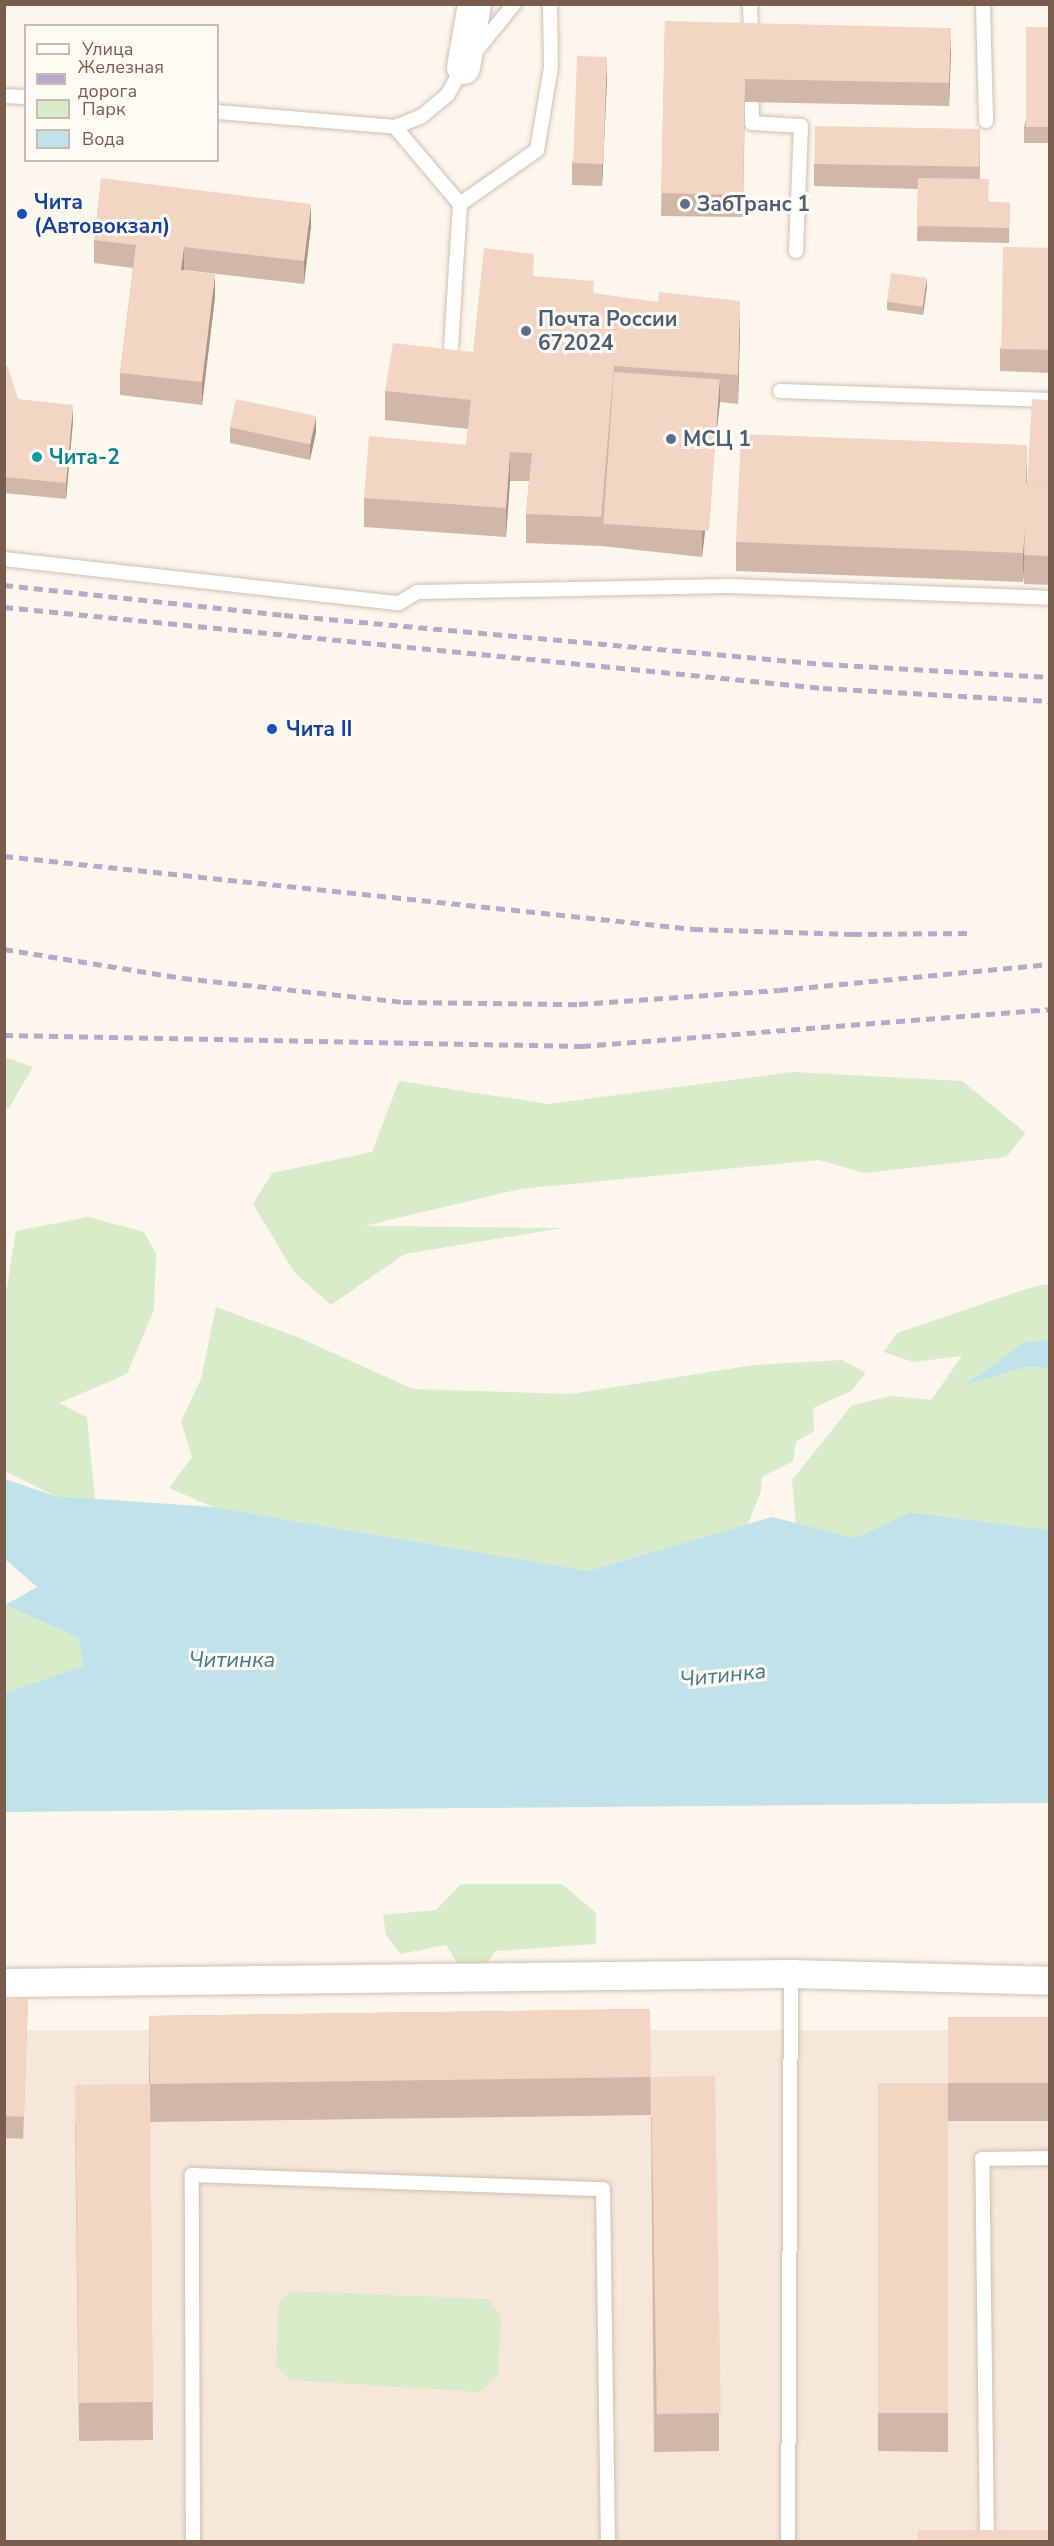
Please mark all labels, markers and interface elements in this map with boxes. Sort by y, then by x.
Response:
legend [24,24,219,162]
text: Улица [82,37,133,61]
text: Железная дорога [78,55,164,103]
text: Парк [82,97,125,121]
text: Вода [82,127,125,151]
place label: Чита (Автовокзал) [34,189,170,239]
place label: ЗабТранс 1 [697,191,810,217]
marker: ЗабТранс 1 [678,197,692,211]
marker: Чита (Автовокзал) [15,207,29,221]
place label: Почта России 672024 [538,306,677,356]
marker: Почта России 672024 [519,324,533,338]
place label: МСЦ 1 [683,426,751,452]
marker: МСЦ 1 [664,432,678,446]
place label: Чита-2 [49,444,120,470]
marker: Чита-2 [30,450,44,464]
place label: Чита II [286,716,353,742]
marker: Чита II [263,720,281,738]
water label: Читинка [189,1648,275,1674]
water label: Читинка [679,1658,767,1694]

